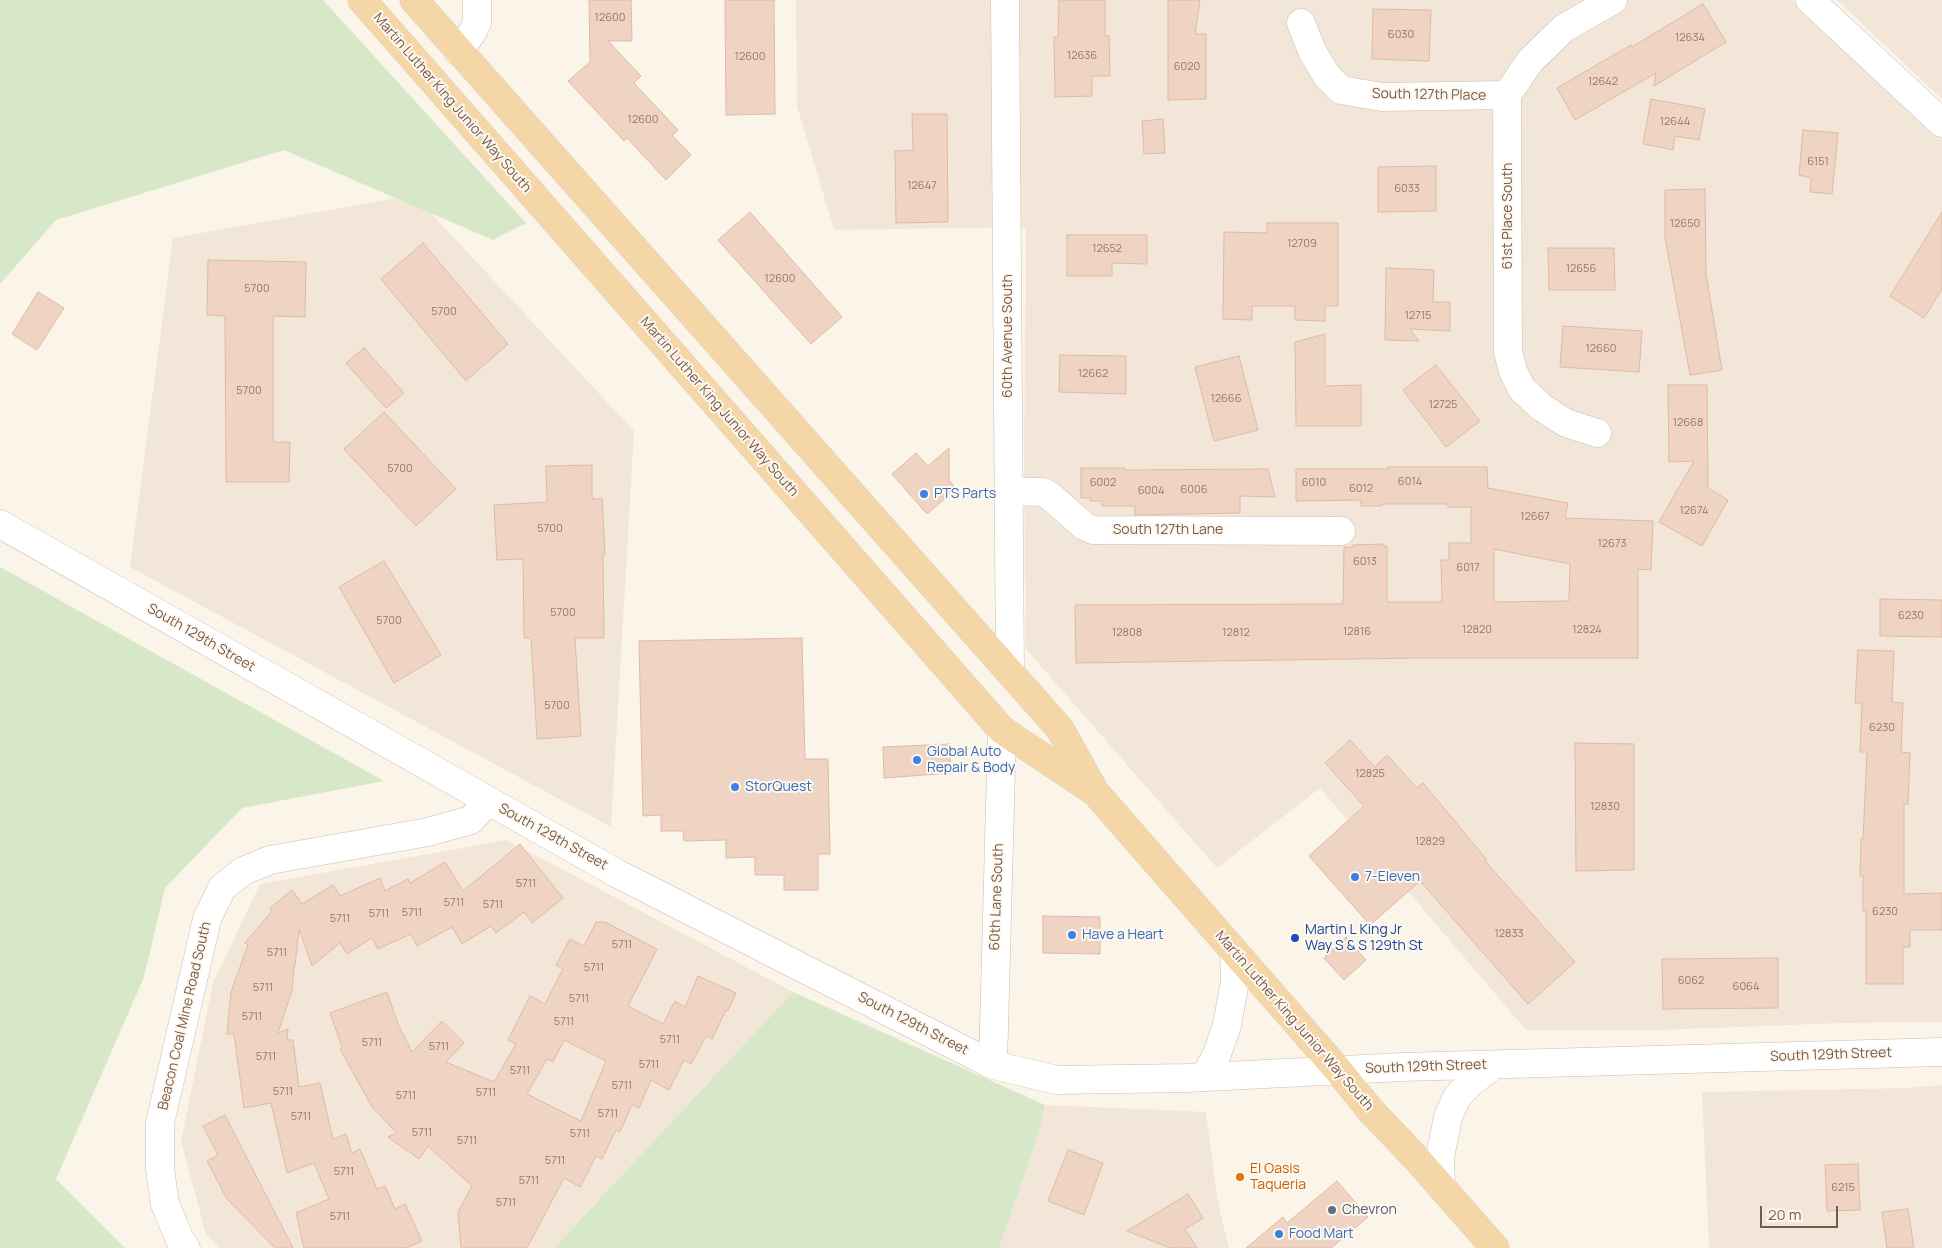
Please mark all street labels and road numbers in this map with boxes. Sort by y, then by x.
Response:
street label: Martin Luther King Junior Way South [369,10,535,196]
street label: South 127th Place [1372,86,1486,104]
street label: 61st Place South [1500,163,1516,269]
street label: 60th Avenue South [1000,274,1016,398]
street label: Martin Luther King Junior Way South [636,314,802,500]
street label: South 127th Lane [1113,522,1223,538]
street label: South 129th Street [144,600,258,676]
street label: South 129th Street [496,800,610,874]
street label: 60th Lane South [987,843,1007,951]
street label: Beacon Coal Mine Road South [155,920,215,1112]
street label: Martin Luther King Junior Way South [1211,928,1377,1114]
street label: South 129th Street [855,989,971,1059]
street label: South 129th Street [1770,1044,1892,1066]
street label: South 129th Street [1365,1056,1487,1078]

